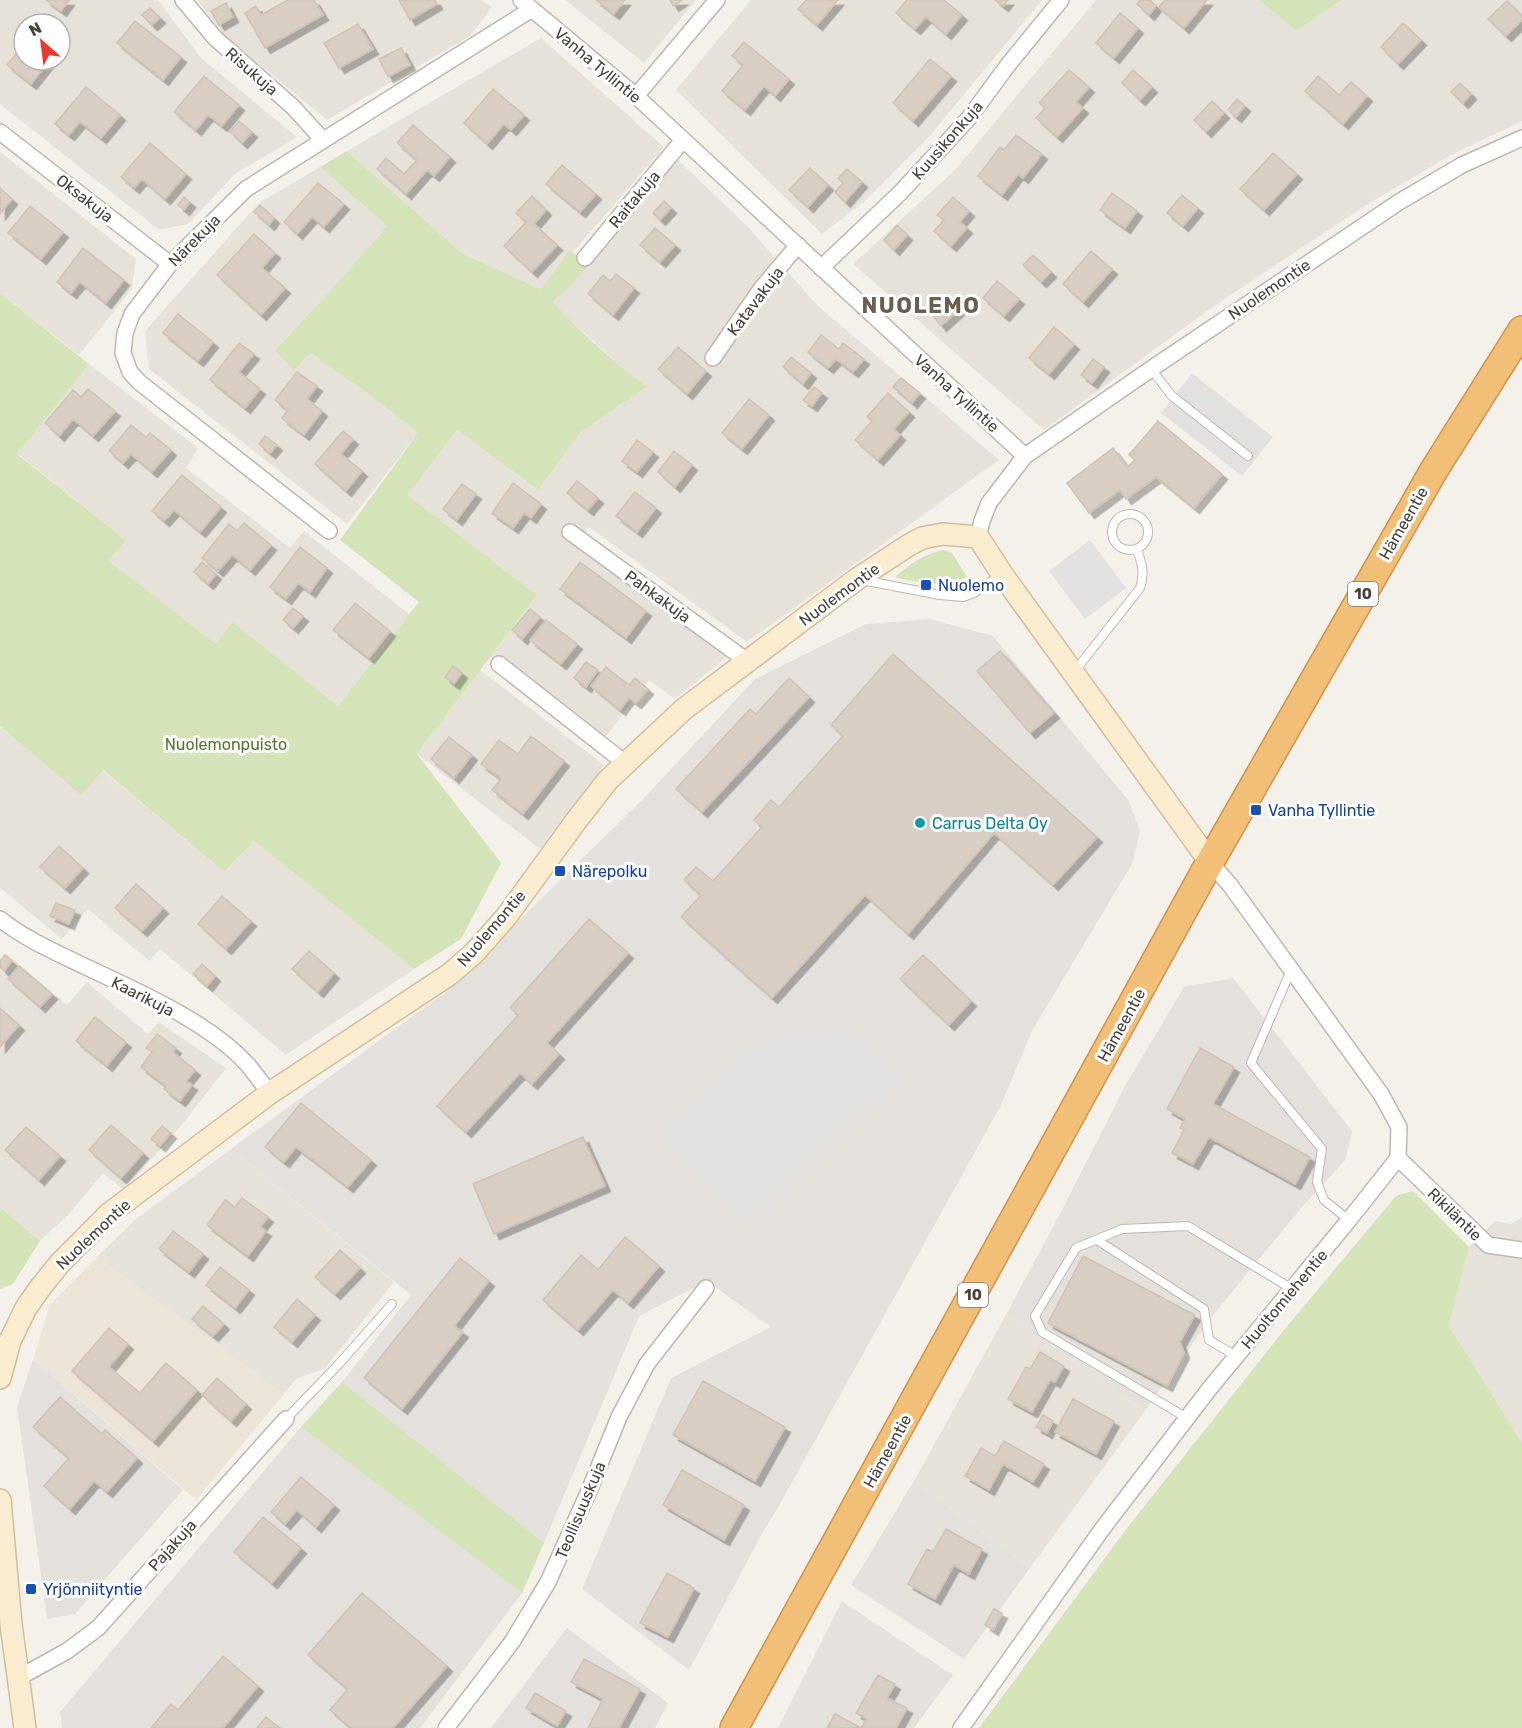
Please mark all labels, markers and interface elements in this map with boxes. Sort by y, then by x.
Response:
north arrow [12,12,72,72]
text: N [26,18,45,40]
street label: Vanha Tyllintie [550,24,645,107]
street label: Risukuja [222,44,282,99]
street label: Kuusikonkuja [908,97,987,184]
street label: Raitakuja [605,167,664,232]
street label: Oksakuja [53,170,117,226]
street label: Närekuja [164,210,224,270]
street label: Nuolemontie [1225,255,1314,324]
street label: Katavakuja [723,263,787,340]
district label: NUOLEMO [861,292,981,319]
street label: Vanha Tyllintie [910,350,1003,436]
street label: Hämeentie [1375,483,1432,563]
street label: Nuolemontie [795,559,883,630]
street label: Pahkakuja [621,566,694,627]
place label: Nuolemo [938,576,1004,595]
marker: Nuolemo [919,578,933,592]
road number: 10 [1348,582,1378,606]
park label: Nuolemonpuisto [165,735,287,754]
place label: Vanha Tyllintie [1268,801,1375,820]
marker: Vanha Tyllintie [1249,803,1263,817]
place label: Carrus Delta Oy [932,814,1048,833]
marker: Carrus Delta Oy [913,816,927,830]
place label: Närepolku [572,862,647,881]
marker: Närepolku [553,864,567,878]
street label: Nuolemontie [453,886,530,970]
street label: Kaarikuja [108,973,177,1020]
street label: Hämeentie [1093,985,1149,1065]
street label: Rikiläntie [1424,1184,1486,1245]
street label: Nuolemontie [52,1195,135,1274]
street label: Huoltomiehentie [1237,1246,1332,1353]
road number: 10 [958,1283,988,1307]
street label: Hämeentie [859,1411,915,1491]
street label: Teollisuuskuja [551,1459,610,1562]
street label: Pajakuja [144,1516,200,1575]
place label: Yrjönniityntie [43,1580,143,1599]
marker: Yrjönniityntie [24,1582,38,1596]

